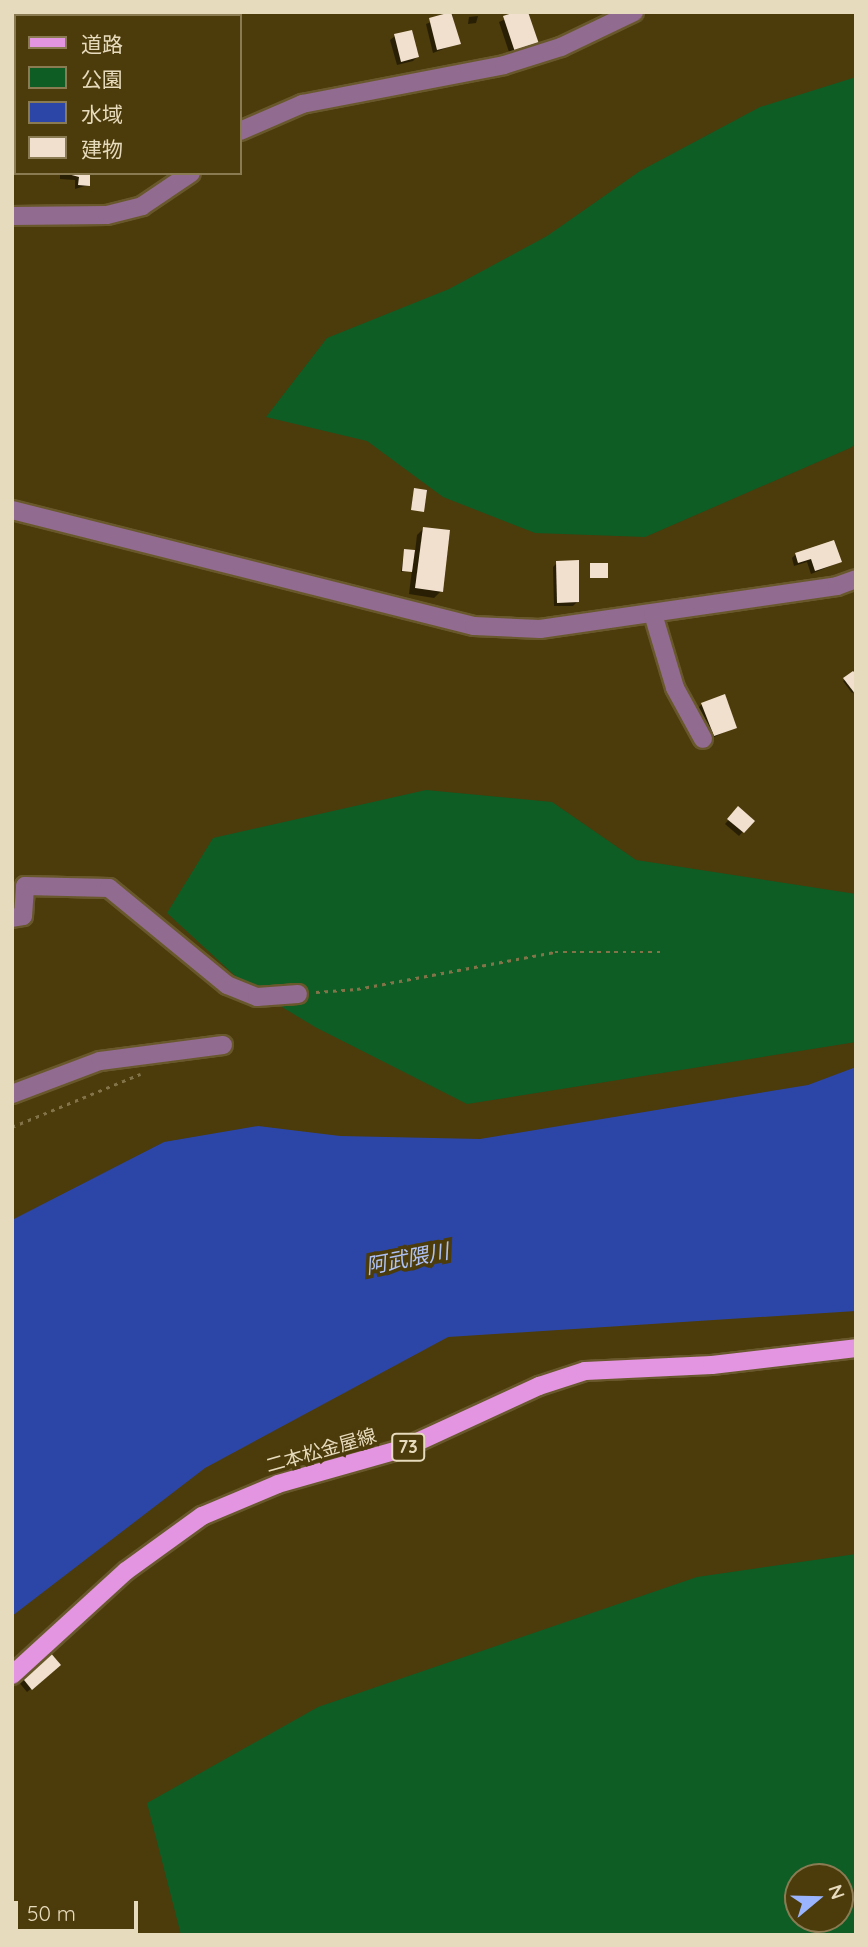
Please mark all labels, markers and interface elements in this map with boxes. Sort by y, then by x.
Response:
legend [14,14,242,175]
text: 道路 [81,31,123,57]
text: 公園 [81,66,123,92]
text: 水域 [81,101,123,127]
text: 建物 [81,136,123,162]
water label: 阿武隈川 [363,1238,451,1278]
street label: 二本松金屋線 [263,1424,379,1478]
road number: 73 [390,1432,426,1462]
north arrow [784,1863,854,1933]
text: N [823,1881,851,1902]
scale bar [18,1888,142,1932]
text: 50 m [27,1900,76,1926]

